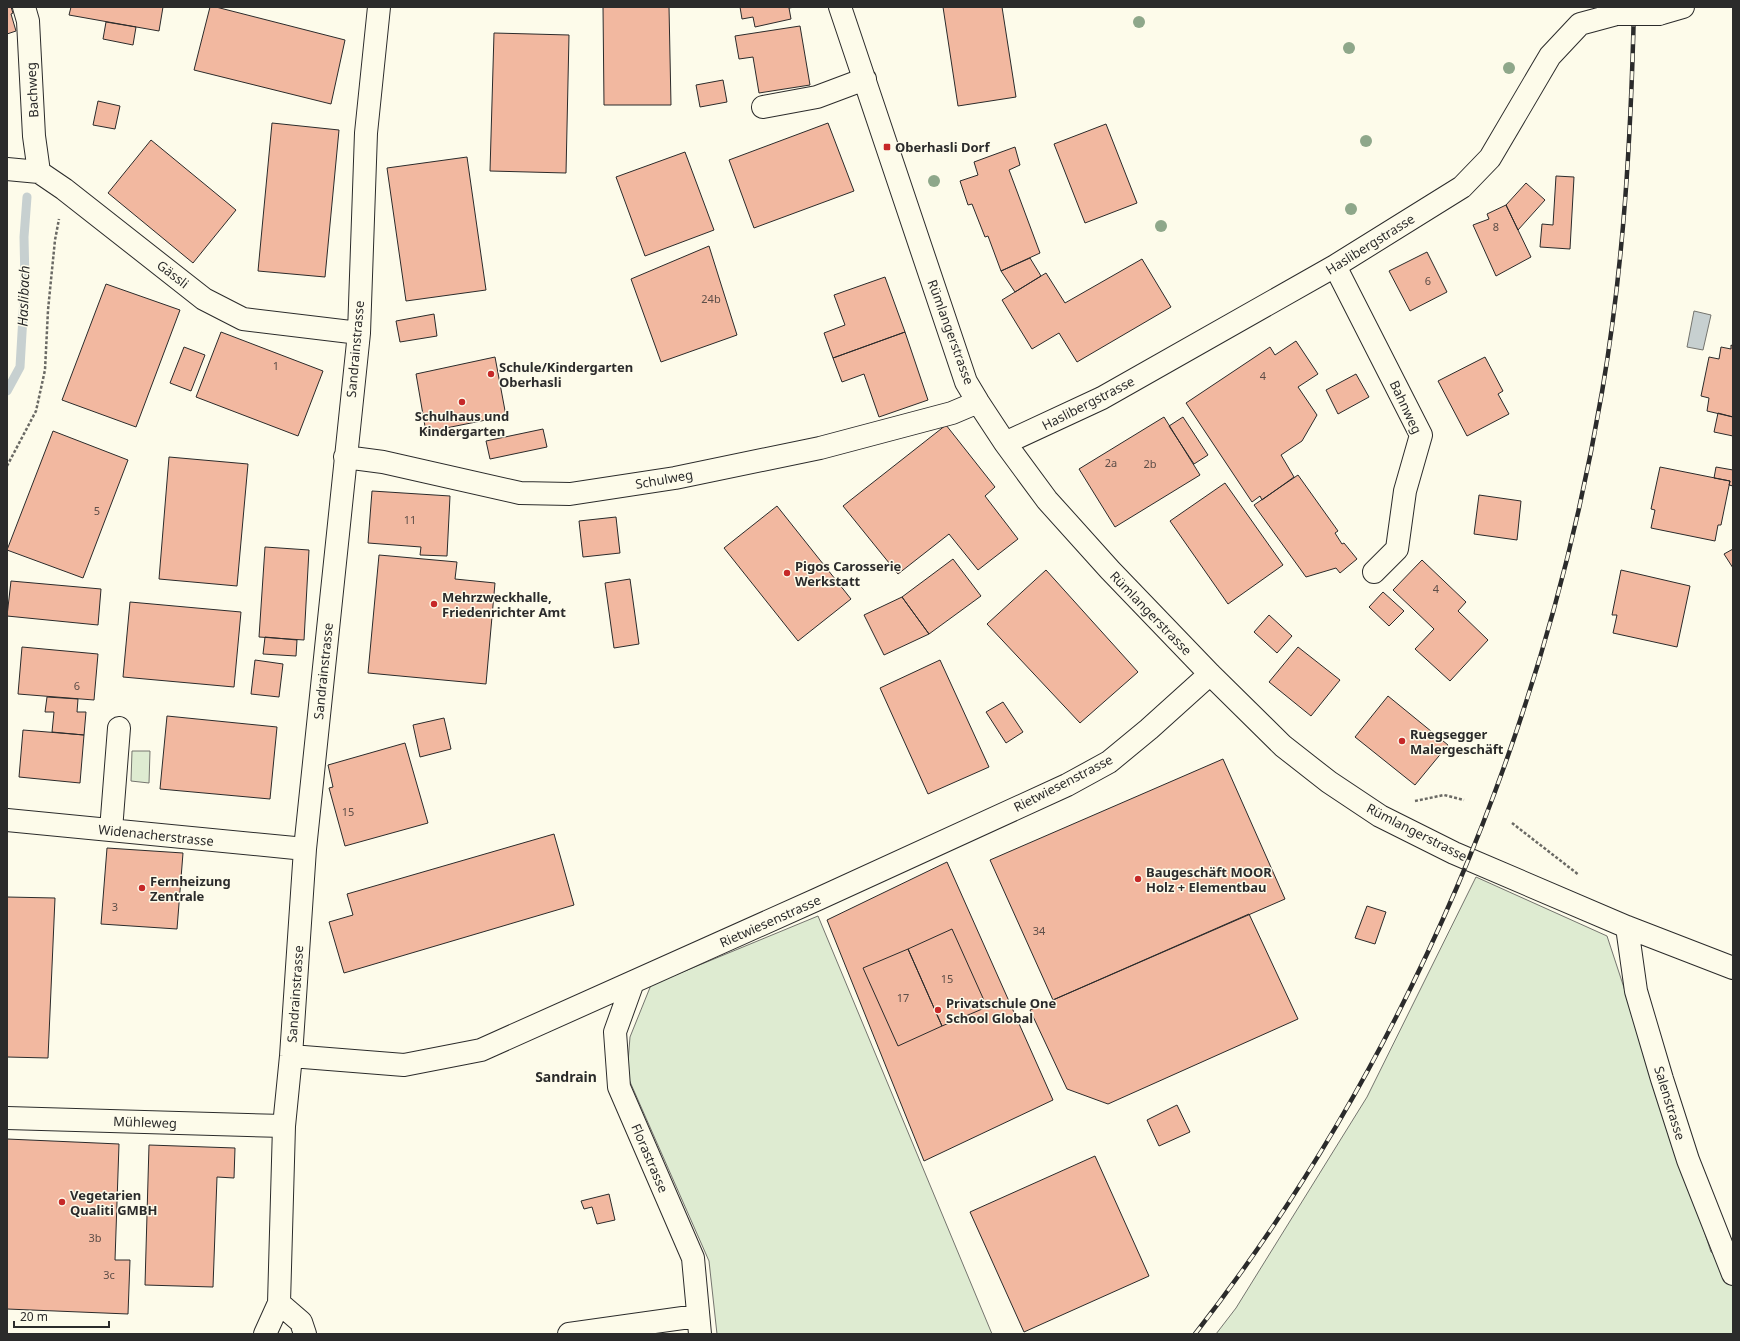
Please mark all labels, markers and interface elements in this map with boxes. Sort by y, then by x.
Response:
street label: Bachweg [22,62,42,118]
place label: Oberhasli Dorf [895,138,990,156]
marker: Oberhasli Dorf [882,142,892,152]
street label: Haslibergstrasse [1322,209,1418,279]
house number: 8 [1493,219,1499,234]
street label: Gässli [153,256,193,292]
water label: Haslibach [12,265,34,327]
house number: 6 [1425,273,1431,288]
street label: Rümlangerstrasse [924,277,978,387]
house number: 24b [701,291,721,306]
street label: Sandrainstrasse [342,300,368,398]
house number: 1 [273,358,279,373]
place label: Schule/Kindergarten Oberhasli [499,358,633,391]
house number: 4 [1260,368,1267,383]
marker: Schule/Kindergarten Oberhasli [486,369,496,379]
street label: Haslibergstrasse [1039,372,1137,434]
street label: Bahnweg [1386,377,1426,437]
marker: Schulhaus und Kindergarten [457,397,467,407]
place label: Schulhaus und Kindergarten [415,407,509,440]
house number: 2a [1105,455,1117,470]
house number: 2b [1143,456,1157,471]
street label: Schulweg [634,465,694,493]
house number: 5 [94,503,100,518]
house number: 11 [404,512,416,527]
place label: Pigos Carosserie Werkstatt [795,557,902,590]
street label: Rümlangerstrasse [1106,567,1196,659]
marker: Pigos Carosserie Werkstatt [782,568,792,578]
house number: 4 [1433,581,1440,596]
place label: Mehrzweckhalle, Friedenrichter Amt [442,588,566,621]
marker: Mehrzweckhalle, Friedenrichter Amt [429,599,439,609]
street label: Sandrainstrasse [309,622,337,720]
house number: 6 [74,678,80,693]
place label: Ruegsegger Malergeschäft [1410,725,1504,758]
marker: Ruegsegger Malergeschäft [1397,736,1407,746]
street label: Rietwiesenstrasse [1010,750,1116,816]
street label: Rümlangerstrasse [1364,799,1470,865]
house number: 15 [342,804,354,819]
street label: Widenacherstrasse [97,820,215,850]
place label: Baugeschäft MOOR Holz + Elementbau [1146,863,1272,896]
place label: Fernheizung Zentrale [150,872,231,905]
marker: Baugeschäft MOOR Holz + Elementbau [1133,874,1143,884]
marker: Fernheizung Zentrale [137,883,147,893]
street label: Rietwiesenstrasse [717,891,823,951]
house number: 3 [112,899,118,914]
house number: 34 [1033,923,1046,938]
street label: Sandrainstrasse [283,945,307,1043]
house number: 15 [941,971,953,986]
house number: 17 [897,990,909,1005]
place label: Privatschule One School Global [946,994,1057,1027]
marker: Privatschule One School Global [933,1005,943,1015]
street label: Salenstrasse [1650,1064,1690,1142]
district label: Sandrain [535,1067,597,1086]
street label: Mühleweg [113,1112,177,1132]
street label: Florastrasse [627,1121,673,1195]
place label: Vegetarien Qualiti GMBH [70,1186,157,1219]
marker: Vegetarien Qualiti GMBH [57,1197,67,1207]
house number: 3b [88,1230,102,1245]
house number: 3c [103,1267,115,1282]
scale bar [14,1303,109,1329]
text: 20 m [20,1308,48,1325]

